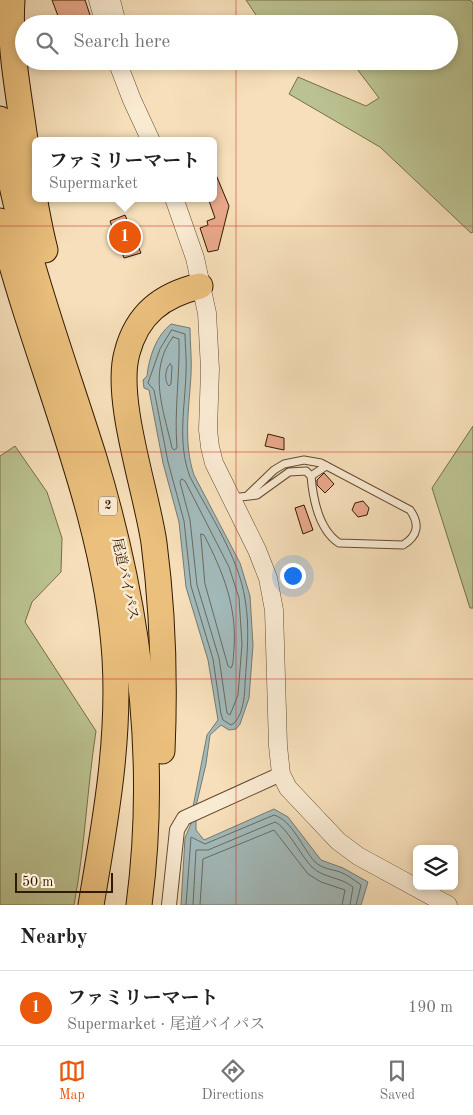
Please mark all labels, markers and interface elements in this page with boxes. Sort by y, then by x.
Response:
search box [15,15,458,70]
icon: search [33,29,61,57]
text: Search here [73,33,170,52]
popup [32,137,217,202]
text: ファミリーマート [49,153,200,172]
text: Supermarket [49,176,138,192]
pin: 1 [109,218,141,256]
road number: 2 [99,496,117,516]
street label: 尾道バイパス [109,536,142,621]
your location [280,563,306,589]
map controls [413,845,458,890]
button: layers [413,845,458,890]
scale bar [15,870,112,893]
text: 50 m [22,875,53,889]
text: Nearby [20,927,88,948]
text: ファミリーマート [67,990,219,1009]
text: 1 [31,1000,41,1016]
text: 190 m [408,1000,453,1016]
text: Supermarket · 尾道バイパス [67,1017,265,1033]
tab: Map [58,1057,86,1104]
tab: Directions [202,1057,264,1104]
tab: Saved [379,1057,415,1104]

